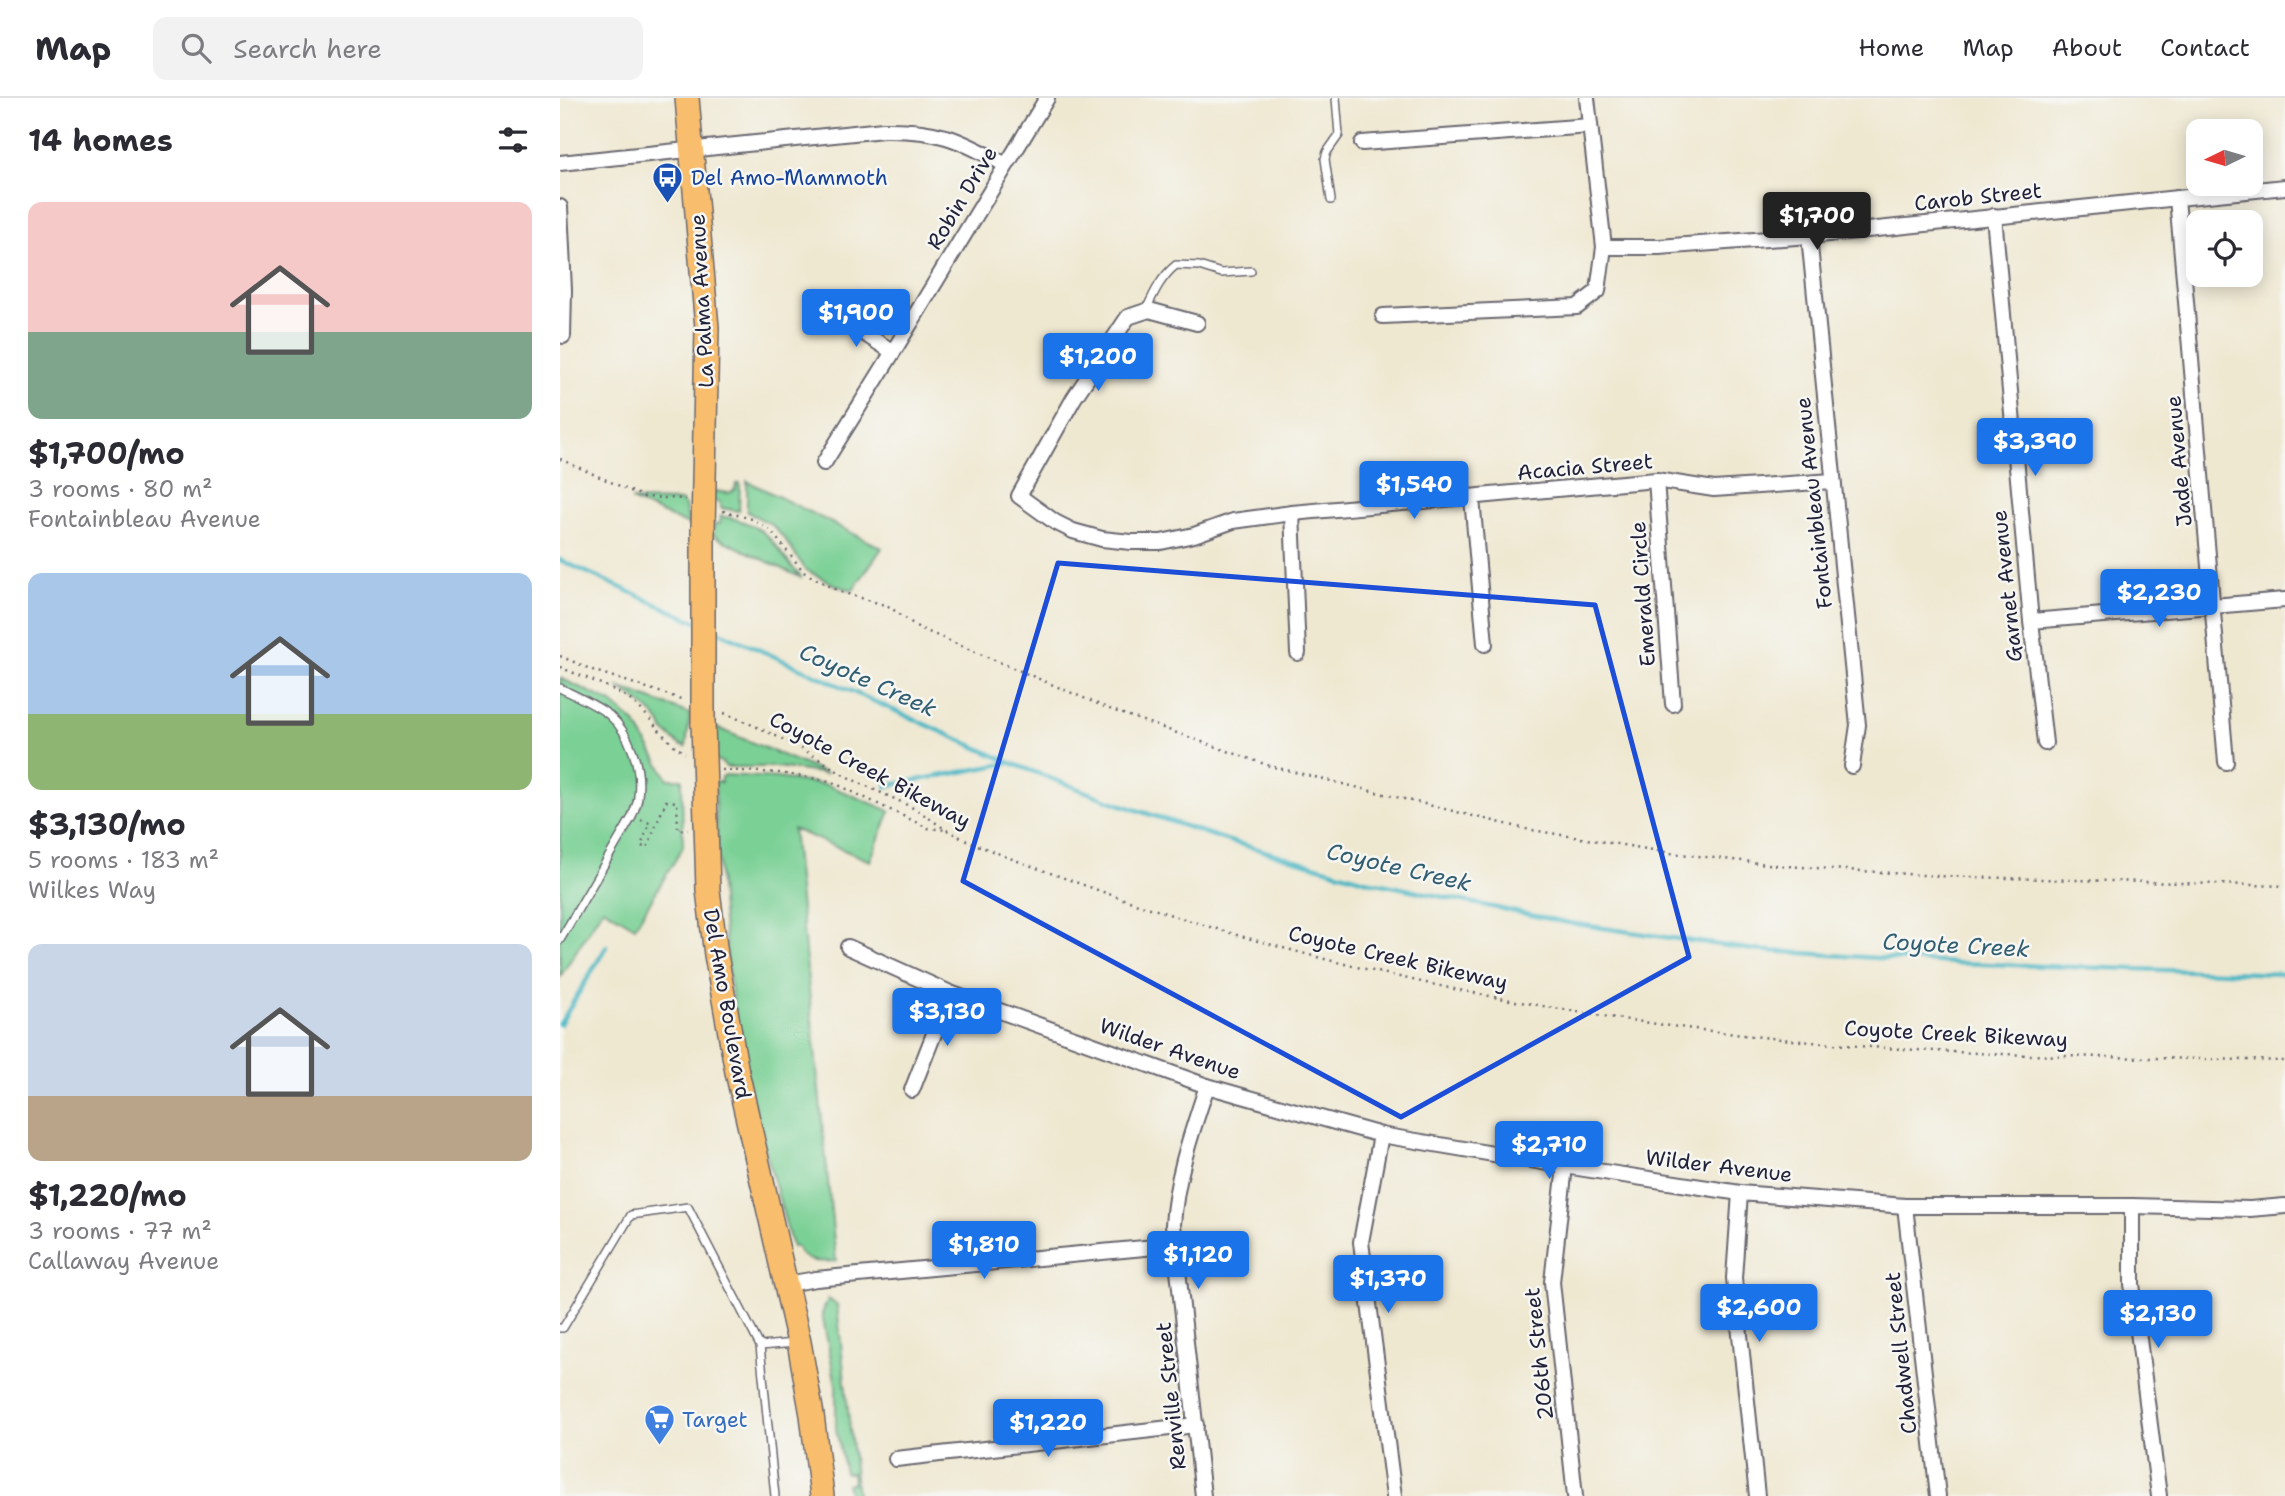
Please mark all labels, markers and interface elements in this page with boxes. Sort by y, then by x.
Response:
search box [153,17,643,80]
text: Map [35,26,111,71]
icon: search [177,29,215,67]
text: Search here [233,31,382,66]
text: Home [1858,32,1924,64]
text: Map [1962,32,2014,64]
text: About [2052,32,2122,64]
text: Contact [2160,32,2250,64]
north arrow [2186,119,2263,196]
map controls [2186,119,2263,287]
text: 14 homes [28,120,173,161]
icon: filters [494,121,532,159]
street label: Robin Drive [920,141,1004,255]
bus stop icon: Del Amo-Mammoth [651,161,685,205]
place label: Del Amo-Mammoth [691,164,888,192]
street label: Carob Street [1913,176,2043,218]
pin: $1,700 [1760,192,1874,252]
text: $1,700 [1779,200,1855,230]
button: locate [2186,210,2263,287]
street label: La Palma Avenue [683,213,721,389]
icon: home [217,247,343,373]
pin: $1,900 [799,289,913,349]
text: $1,900 [818,297,894,327]
pin: $1,200 [1041,334,1155,393]
text: $1,200 [1059,341,1137,371]
street label: Jade Avenue [2159,394,2199,528]
street label: Fontainbleau Avenue [1789,396,1839,610]
pin: $3,390 [1978,418,2092,478]
text: $3,390 [1993,426,2077,456]
text: $1,700/mo [28,433,185,474]
street label: Acacia Street [1516,447,1654,487]
pin: $1,540 [1357,462,1471,521]
text: $1,540 [1375,469,1453,499]
text: 3 rooms · 80 m² [28,474,213,504]
text: Fontainbleau Avenue [28,504,261,534]
street label: Garnet Avenue [1985,509,2029,663]
street label: Emerald Circle [1624,521,1662,667]
pin: $2,230 [2102,570,2216,629]
text: $2,230 [2116,577,2202,607]
icon: home [217,618,343,744]
water label: Coyote Creek [795,636,941,724]
street label: Coyote Creek Bikeway [764,705,976,835]
text: $3,130/mo [28,804,186,845]
water label: Coyote Creek [1324,836,1474,898]
text: 5 rooms · 183 m² [28,845,219,875]
text: Wilkes Way [28,875,156,905]
street label: Del Amo Boulevard [696,907,758,1101]
street label: Coyote Creek Bikeway [1286,919,1510,997]
water label: Coyote Creek [1882,926,2030,964]
pin: $3,130 [890,988,1004,1048]
icon: home [217,989,343,1115]
text: $3,130 [908,996,986,1026]
street label: Wilder Avenue [1096,1012,1244,1086]
street label: Coyote Creek Bikeway [1843,1014,2069,1054]
pin: $2,710 [1492,1122,1606,1181]
text: $2,710 [1511,1129,1587,1159]
street label: Wilder Avenue [1644,1143,1794,1189]
text: $1,220/mo [28,1175,187,1216]
text: 3 rooms · 77 m² [28,1216,212,1246]
pin: $1,810 [927,1222,1041,1281]
text: $1,810 [948,1229,1020,1259]
pin: $1,120 [1141,1232,1255,1291]
text: $1,120 [1163,1239,1233,1269]
text: Callaway Avenue [28,1246,219,1276]
pin: $1,370 [1331,1256,1445,1315]
text: $1,370 [1349,1263,1427,1293]
street label: Chadwell Street [1879,1271,1923,1435]
pin: $2,600 [1702,1284,1816,1344]
street label: 206th Street [1518,1286,1560,1422]
pin: $2,130 [2101,1290,2215,1350]
text: $2,600 [1716,1292,1802,1322]
text: $2,130 [2119,1298,2197,1328]
street label: Renville Street [1149,1321,1193,1471]
pin: $1,220 [991,1400,1105,1459]
supermarket icon: Target [642,1403,676,1447]
place label: Target [682,1406,748,1434]
text: $1,220 [1009,1407,1087,1437]

